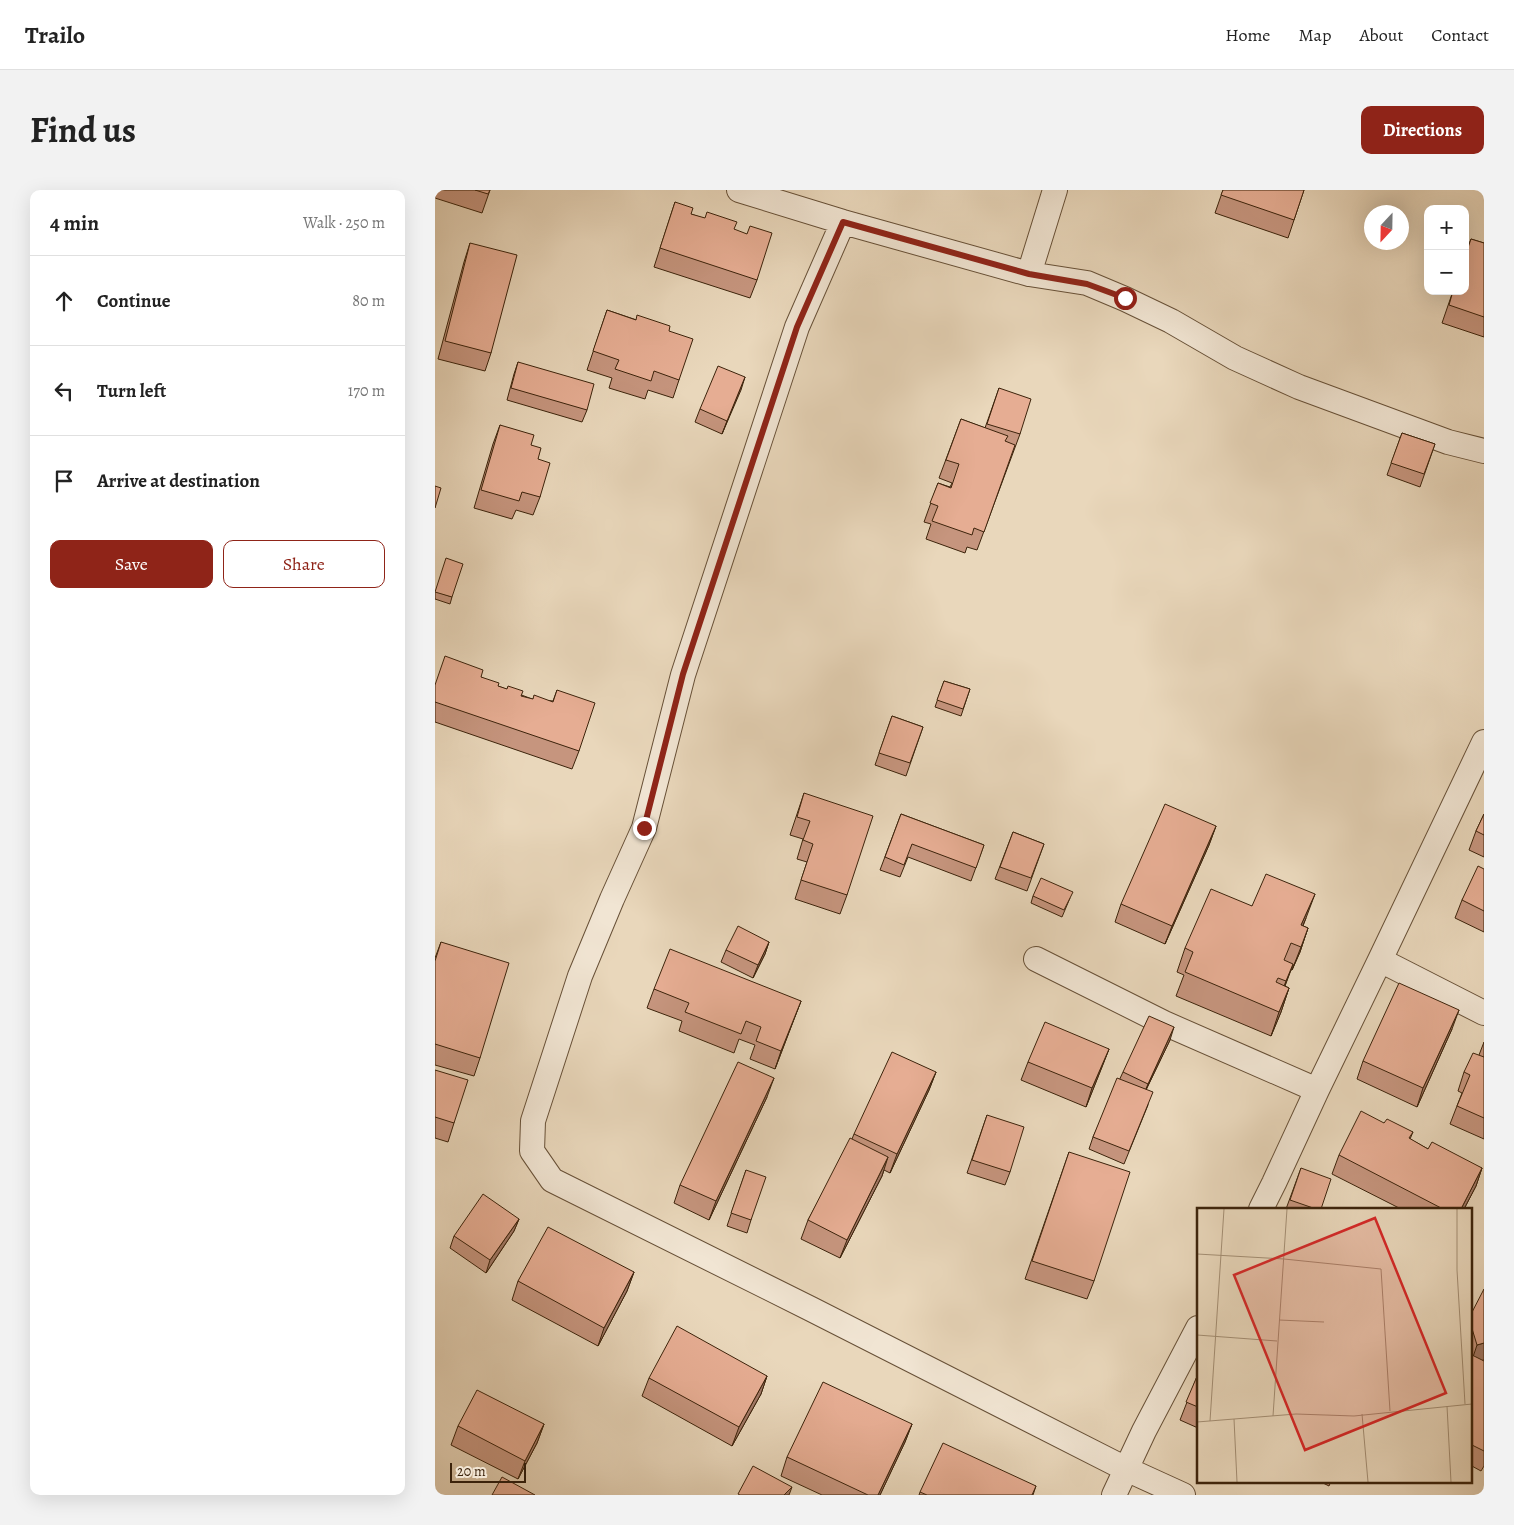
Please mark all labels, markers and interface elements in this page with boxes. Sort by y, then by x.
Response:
text: Trailo [25,19,85,51]
text: Home [1225,23,1270,47]
text: Map [1298,23,1331,47]
text: About [1359,23,1403,47]
text: Contact [1431,23,1489,47]
text: Find us [30,106,136,154]
button: Directions [1361,106,1484,154]
north arrow [1364,205,1409,250]
map controls [1424,205,1469,295]
button: + [1424,205,1469,250]
text: 4 min [50,209,99,237]
text: Walk · 250 m [303,212,385,234]
button: − [1424,250,1469,295]
icon: ahead [50,287,78,315]
route start [1114,287,1137,310]
text: Continue [97,288,171,314]
text: 80 m [352,290,385,312]
icon: left [50,377,78,405]
text: Turn left [97,378,166,404]
text: 170 m [348,380,385,402]
icon: arrive [50,467,78,495]
text: Arrive at destination [97,468,260,494]
button: Save [50,540,213,588]
button: Share [223,540,385,588]
route end [633,817,656,840]
inset map [1197,1208,1471,1482]
scale bar [450,1460,526,1483]
text: 20 m [457,1462,486,1481]

